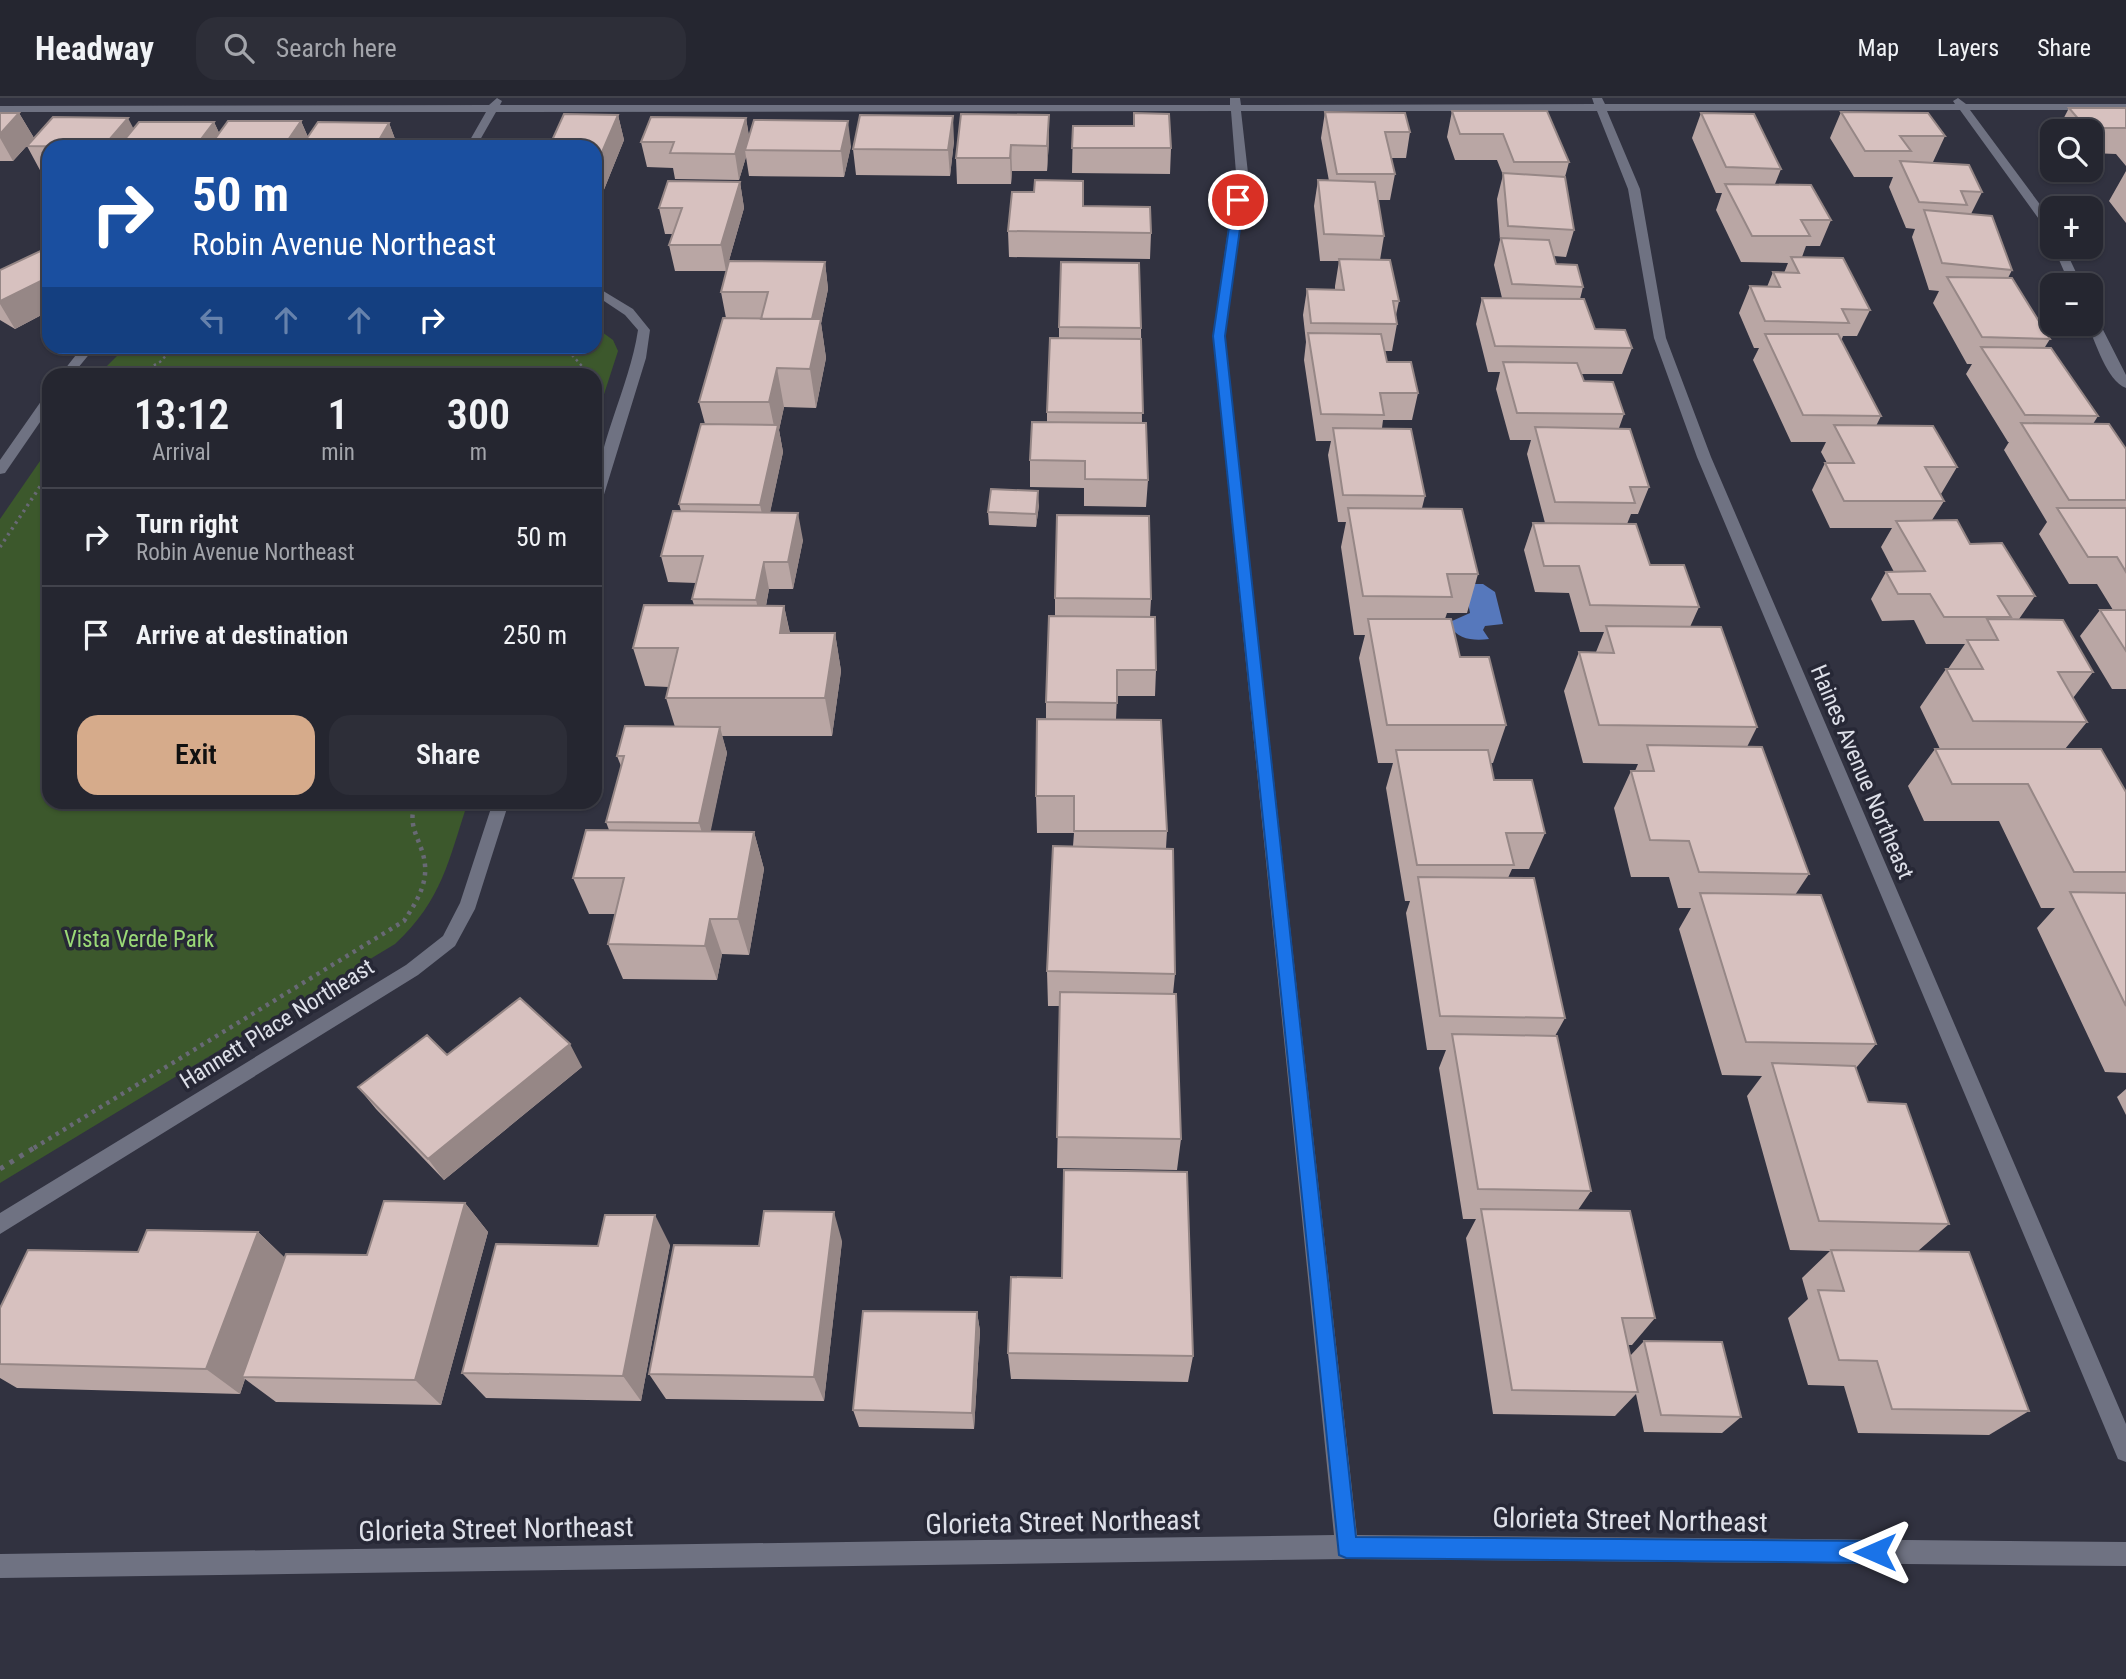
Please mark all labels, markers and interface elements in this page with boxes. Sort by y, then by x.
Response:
search box [196,17,686,80]
text: Headway [35,29,154,68]
icon: search [220,29,258,67]
text: Search here [276,33,397,63]
text: Map [1858,34,1899,62]
text: Layers [1937,34,1999,62]
text: Share [2037,34,2091,62]
map controls [2040,119,2103,336]
button: search [2040,119,2103,182]
text: 50 m [192,166,289,223]
icon: right [77,168,168,259]
pin [1208,170,1268,230]
icon: arrive [1219,181,1257,219]
button: + [2040,196,2103,259]
text: Robin Avenue Northeast [192,225,496,263]
button: − [2040,273,2103,336]
icon: left [194,301,232,339]
icon: ahead [267,301,305,339]
icon: ahead [340,301,378,339]
icon: right [413,301,451,339]
text: 13:12 [134,390,229,439]
text: 1 [328,390,349,439]
text: 300 [447,390,510,439]
text: Arrival [152,439,211,466]
text: min [321,439,355,466]
text: m [470,439,487,466]
text: Turn right [136,509,238,539]
icon: right [77,518,115,556]
text: 50 m [516,522,567,552]
text: Robin Avenue Northeast [136,539,355,566]
icon: arrive [77,616,115,654]
text: Arrive at destination [136,620,348,650]
text: 250 m [503,620,567,650]
street label: Haines Avenue Northeast [1805,661,1919,883]
button: Exit [77,715,315,795]
button: Share [329,715,567,795]
park label: Vista Verde Park [64,926,215,953]
street label: Hannett Place Northeast [175,953,379,1095]
street label: Glorieta Street Northeast [1492,1501,1768,1539]
street label: Glorieta Street Northeast [925,1503,1201,1541]
street label: Glorieta Street Northeast [358,1510,634,1548]
position arrow [1838,1515,1912,1589]

